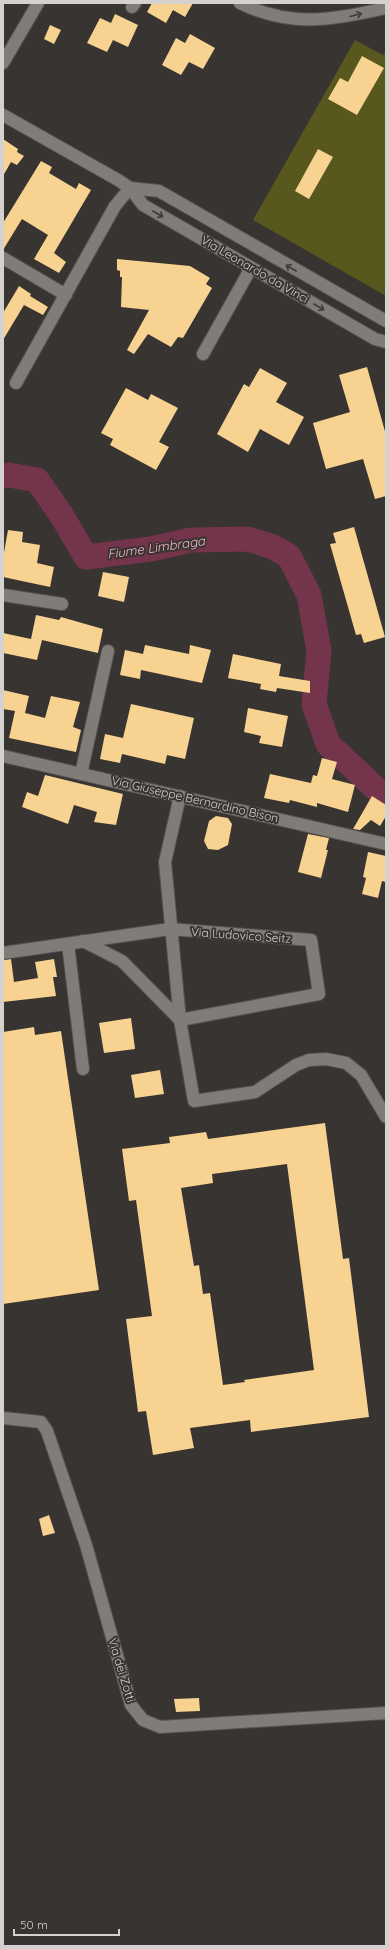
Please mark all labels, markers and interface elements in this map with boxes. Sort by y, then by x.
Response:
one-way arrow [349,11,362,18]
one-way arrow [152,210,164,218]
street label: Via Leonardo da Vinci [198,232,312,306]
one-way arrow [285,263,297,271]
one-way arrow [313,303,325,311]
water label: Fiume Limbraga [106,532,207,562]
street label: Via Giuseppe Bernardino Bison [110,772,280,826]
street label: Via Ludovico Seitz [190,924,292,946]
street label: Via dei Zotti [105,1636,139,1704]
scale bar [14,1911,119,1937]
text: 50 m [20,1917,48,1932]

